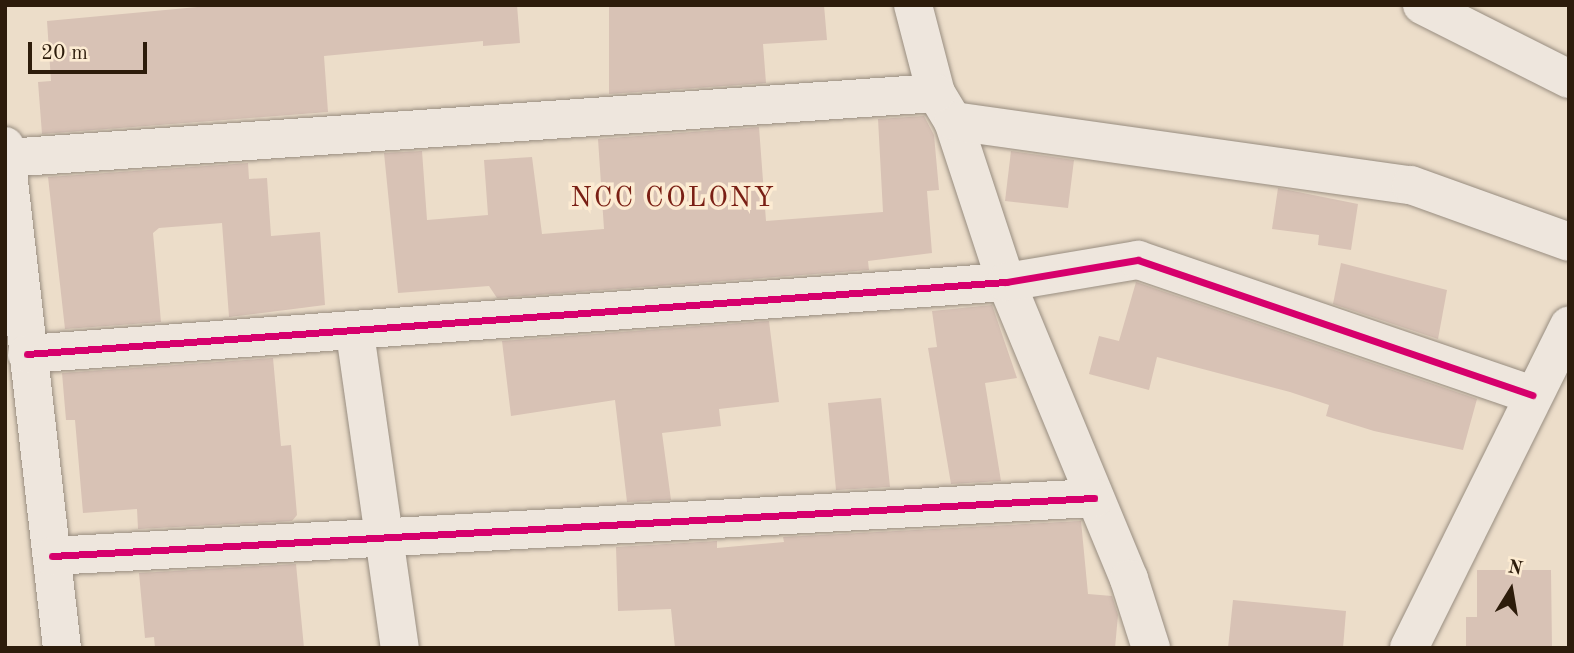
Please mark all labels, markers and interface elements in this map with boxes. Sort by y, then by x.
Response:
scale bar [32,28,150,72]
text: 20 m [41,43,88,64]
district label: NCC COLONY [571,182,775,216]
north arrow [1476,555,1546,625]
text: N [1506,558,1524,580]

